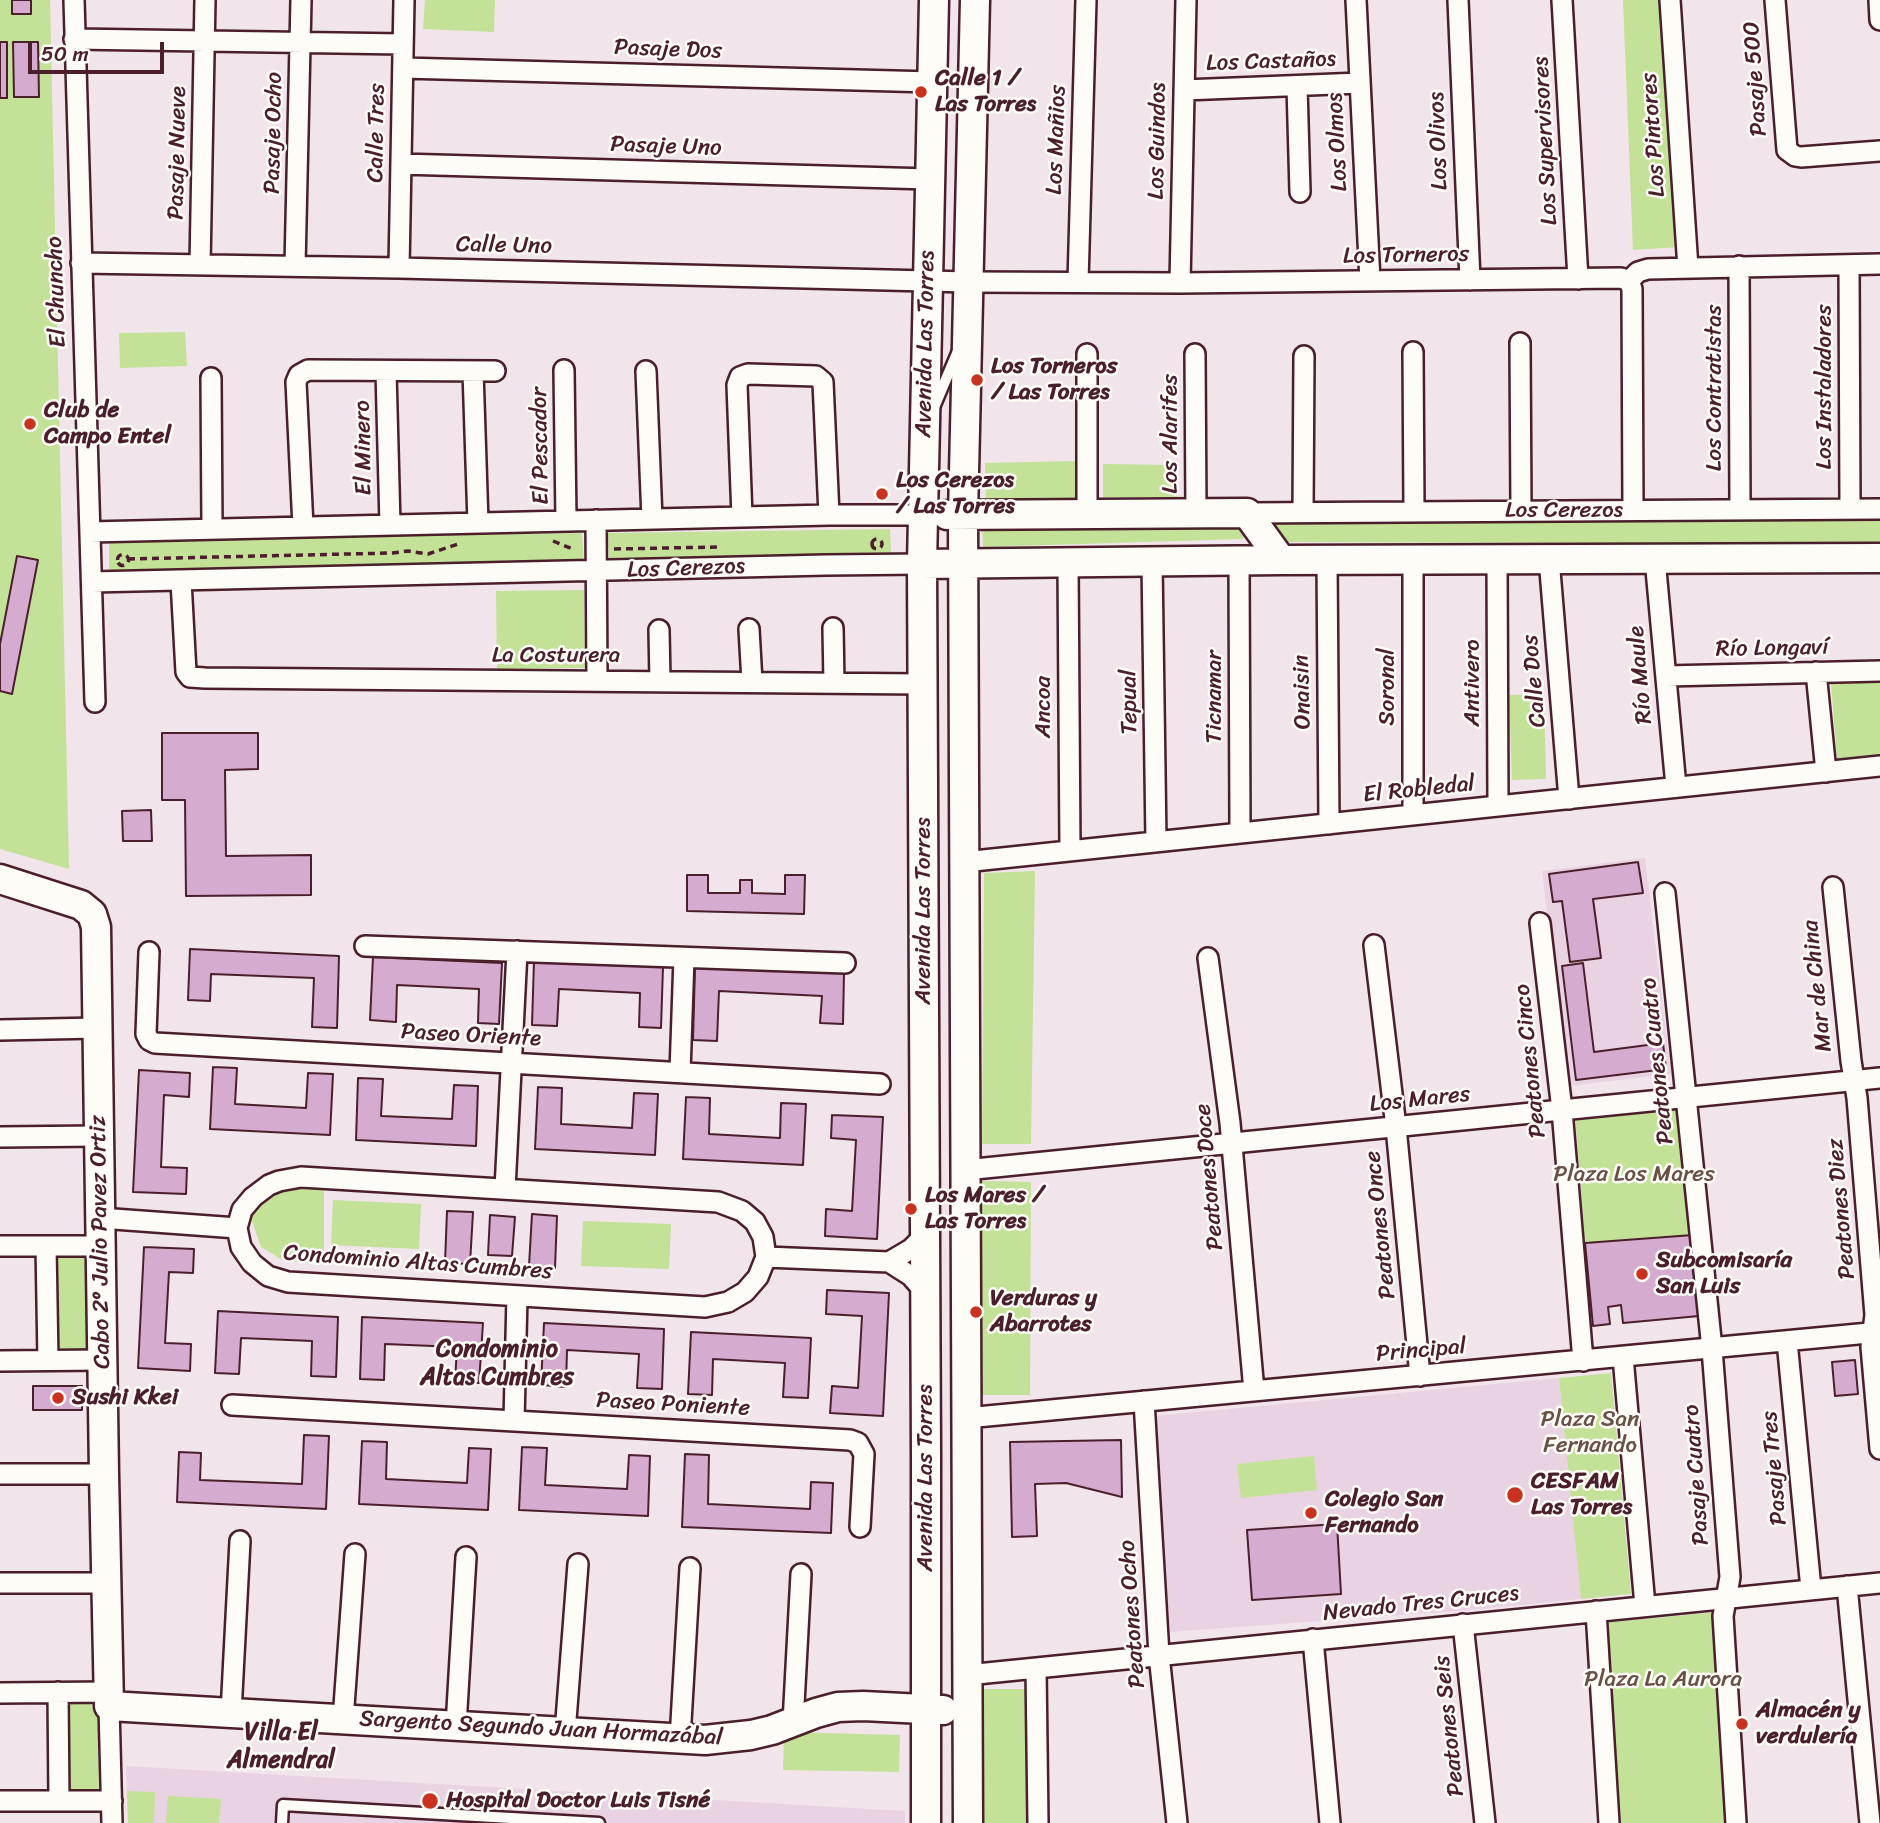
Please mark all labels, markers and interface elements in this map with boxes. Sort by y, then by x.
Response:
street label: Pasaje 500 [1738,21,1774,137]
scale bar [32,28,168,72]
street label: Pasaje Dos [613,34,723,66]
text: 50 m [41,35,89,73]
street label: Los Castaños [1205,46,1337,78]
street label: Los Supervisores [1528,56,1564,226]
place label: Calle 1 / Las Torres [935,65,1036,119]
street label: Pasaje Ocho [259,72,289,194]
street label: Los Pintores [1636,72,1672,198]
street label: Los Guindos [1143,82,1173,200]
street label: Calle Tres [362,83,392,183]
marker: Calle 1 / Las Torres [913,84,929,100]
street label: Los Mañios [1041,85,1073,195]
street label: Pasaje Nueve [163,86,193,220]
street label: Los Olivos [1423,91,1455,191]
street label: Los Olmos [1322,92,1354,192]
street label: Pasaje Uno [610,131,722,163]
street label: Calle Uno [456,231,552,261]
street label: El Chuncho [41,236,73,348]
street label: Los Torneros [1343,241,1469,271]
street label: Avenida Las Torres [911,250,941,438]
street label: Los Instaladores [1811,304,1839,470]
street label: Los Contratistas [1701,305,1729,471]
place label: Los Torneros / Las Torres [991,353,1117,407]
marker: Los Torneros / Las Torres [969,372,985,388]
street label: Los Alarifes [1157,374,1185,494]
street label: El Pescador [526,387,556,505]
place label: Club de Campo Entel [44,397,171,451]
street label: El Minero [349,400,379,496]
marker: Club de Campo Entel [22,416,38,432]
place label: Los Cerezos / Las Torres [896,467,1015,521]
marker: Los Cerezos / Las Torres [874,486,890,502]
street label: Los Cerezos [1505,497,1623,525]
street label: Los Cerezos [627,553,745,585]
street label: Río Maule [1623,625,1659,725]
street label: Calle Dos [1517,634,1553,728]
street label: Río Longaví [1715,634,1829,664]
street label: Antivero [1459,639,1487,727]
street label: La Costurera [492,642,620,670]
street label: Soronal [1374,648,1402,726]
street label: Ticnamar [1201,650,1229,744]
street label: Onaisin [1289,654,1317,730]
street label: Tepual [1116,669,1144,735]
street label: Ancoa [1030,676,1058,738]
street label: El Robledal [1362,770,1476,810]
street label: Avenida Las Torres [910,817,938,1005]
street label: Mar de China [1797,919,1839,1053]
street label: Peatones Cuatro [1636,976,1680,1146]
street label: Peatones Cinco [1509,983,1553,1139]
street label: Paseo Oriente [400,1019,542,1053]
street label: Los Mares [1368,1081,1472,1119]
street label: Peatones Doce [1190,1103,1230,1251]
street label: Cabo 2º Julio Pavez Ortiz [85,1115,117,1369]
street label: Peatones Diez [1822,1137,1862,1281]
street label: Peatones Once [1359,1149,1403,1301]
park label: Plaza Los Mares [1553,1161,1715,1189]
place label: Los Mares / Las Torres [925,1182,1043,1236]
marker: Los Mares / Las Torres [903,1201,919,1217]
street label: Condominio Altas Cumbres [282,1240,554,1286]
place label: Subcomisaría San Luis [1656,1247,1792,1301]
marker: Subcomisaría San Luis [1634,1266,1650,1282]
place label: Verduras y Abarrotes [990,1285,1097,1339]
marker: Verduras y Abarrotes [968,1304,984,1320]
street label: Principal [1375,1333,1467,1369]
district label: Condominio Altas Cumbres [420,1336,574,1392]
place label: Sushi Kkei [72,1384,178,1412]
street label: Avenida Las Torres [912,1384,940,1572]
street label: Paseo Poniente [595,1387,751,1423]
marker: Sushi Kkei [50,1390,66,1406]
street label: Pasaje Cuatro [1678,1404,1716,1546]
park label: Plaza San Fernando [1541,1406,1639,1460]
street label: Pasaje Tres [1756,1410,1794,1526]
place label: CESFAM Las Torres [1531,1468,1632,1522]
marker: CESFAM Las Torres [1505,1485,1525,1505]
place label: Colegio San Fernando [1325,1486,1443,1540]
marker: Colegio San Fernando [1303,1505,1319,1521]
street label: Peatones Ocho [1114,1539,1152,1689]
street label: Nevado Tres Cruces [1322,1580,1520,1628]
street label: Peatones Seis [1429,1654,1471,1798]
park label: Plaza La Aurora [1584,1666,1742,1694]
place label: Almacén y verdulería [1756,1697,1860,1751]
street label: Sargento Segundo Juan Hormazábal [359,1706,723,1752]
marker: Almacén y verdulería [1734,1716,1750,1732]
district label: Villa El Almendral [227,1719,335,1775]
place label: Hospital Doctor Luis Tisné [446,1787,710,1815]
marker: Hospital Doctor Luis Tisné [420,1791,440,1811]

